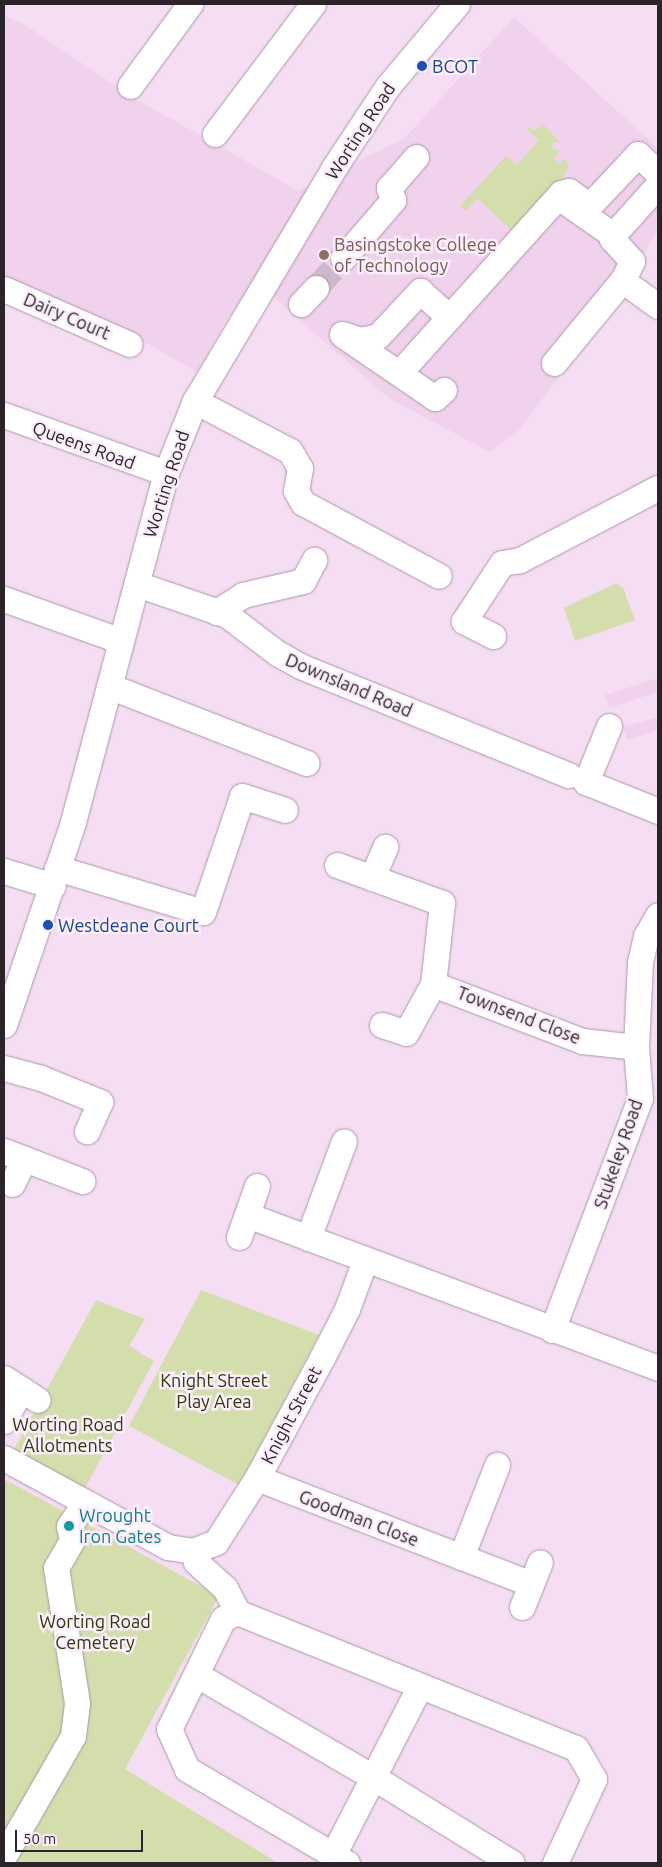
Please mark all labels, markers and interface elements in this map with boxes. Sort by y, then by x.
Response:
place label: BCOT [432,55,478,77]
marker: BCOT [416,60,428,72]
street label: Worting Road [321,78,399,184]
place label: Basingstoke College of Technology [334,234,497,276]
marker: Basingstoke College of Technology [318,249,330,261]
street label: Dairy Court [20,288,114,344]
street label: Queens Road [30,416,138,474]
street label: Worting Road [139,428,193,540]
street label: Downsland Road [282,649,416,721]
place label: Westdeane Court [58,914,199,936]
marker: Westdeane Court [42,919,54,931]
street label: Townsend Close [454,982,584,1048]
street label: Stukeley Road [589,1096,647,1212]
street label: Knight Street [256,1362,326,1468]
park label: Knight Street Play Area [160,1370,268,1412]
park label: Worting Road Allotments [12,1414,124,1456]
street label: Goodman Close [296,1485,422,1551]
place label: Wrought Iron Gates [79,1505,161,1548]
marker: Wrought Iron Gates [63,1520,75,1532]
park label: Worting Road Cemetery [39,1611,151,1654]
scale bar [18,1820,145,1852]
text: 50 m [23,1830,56,1847]

